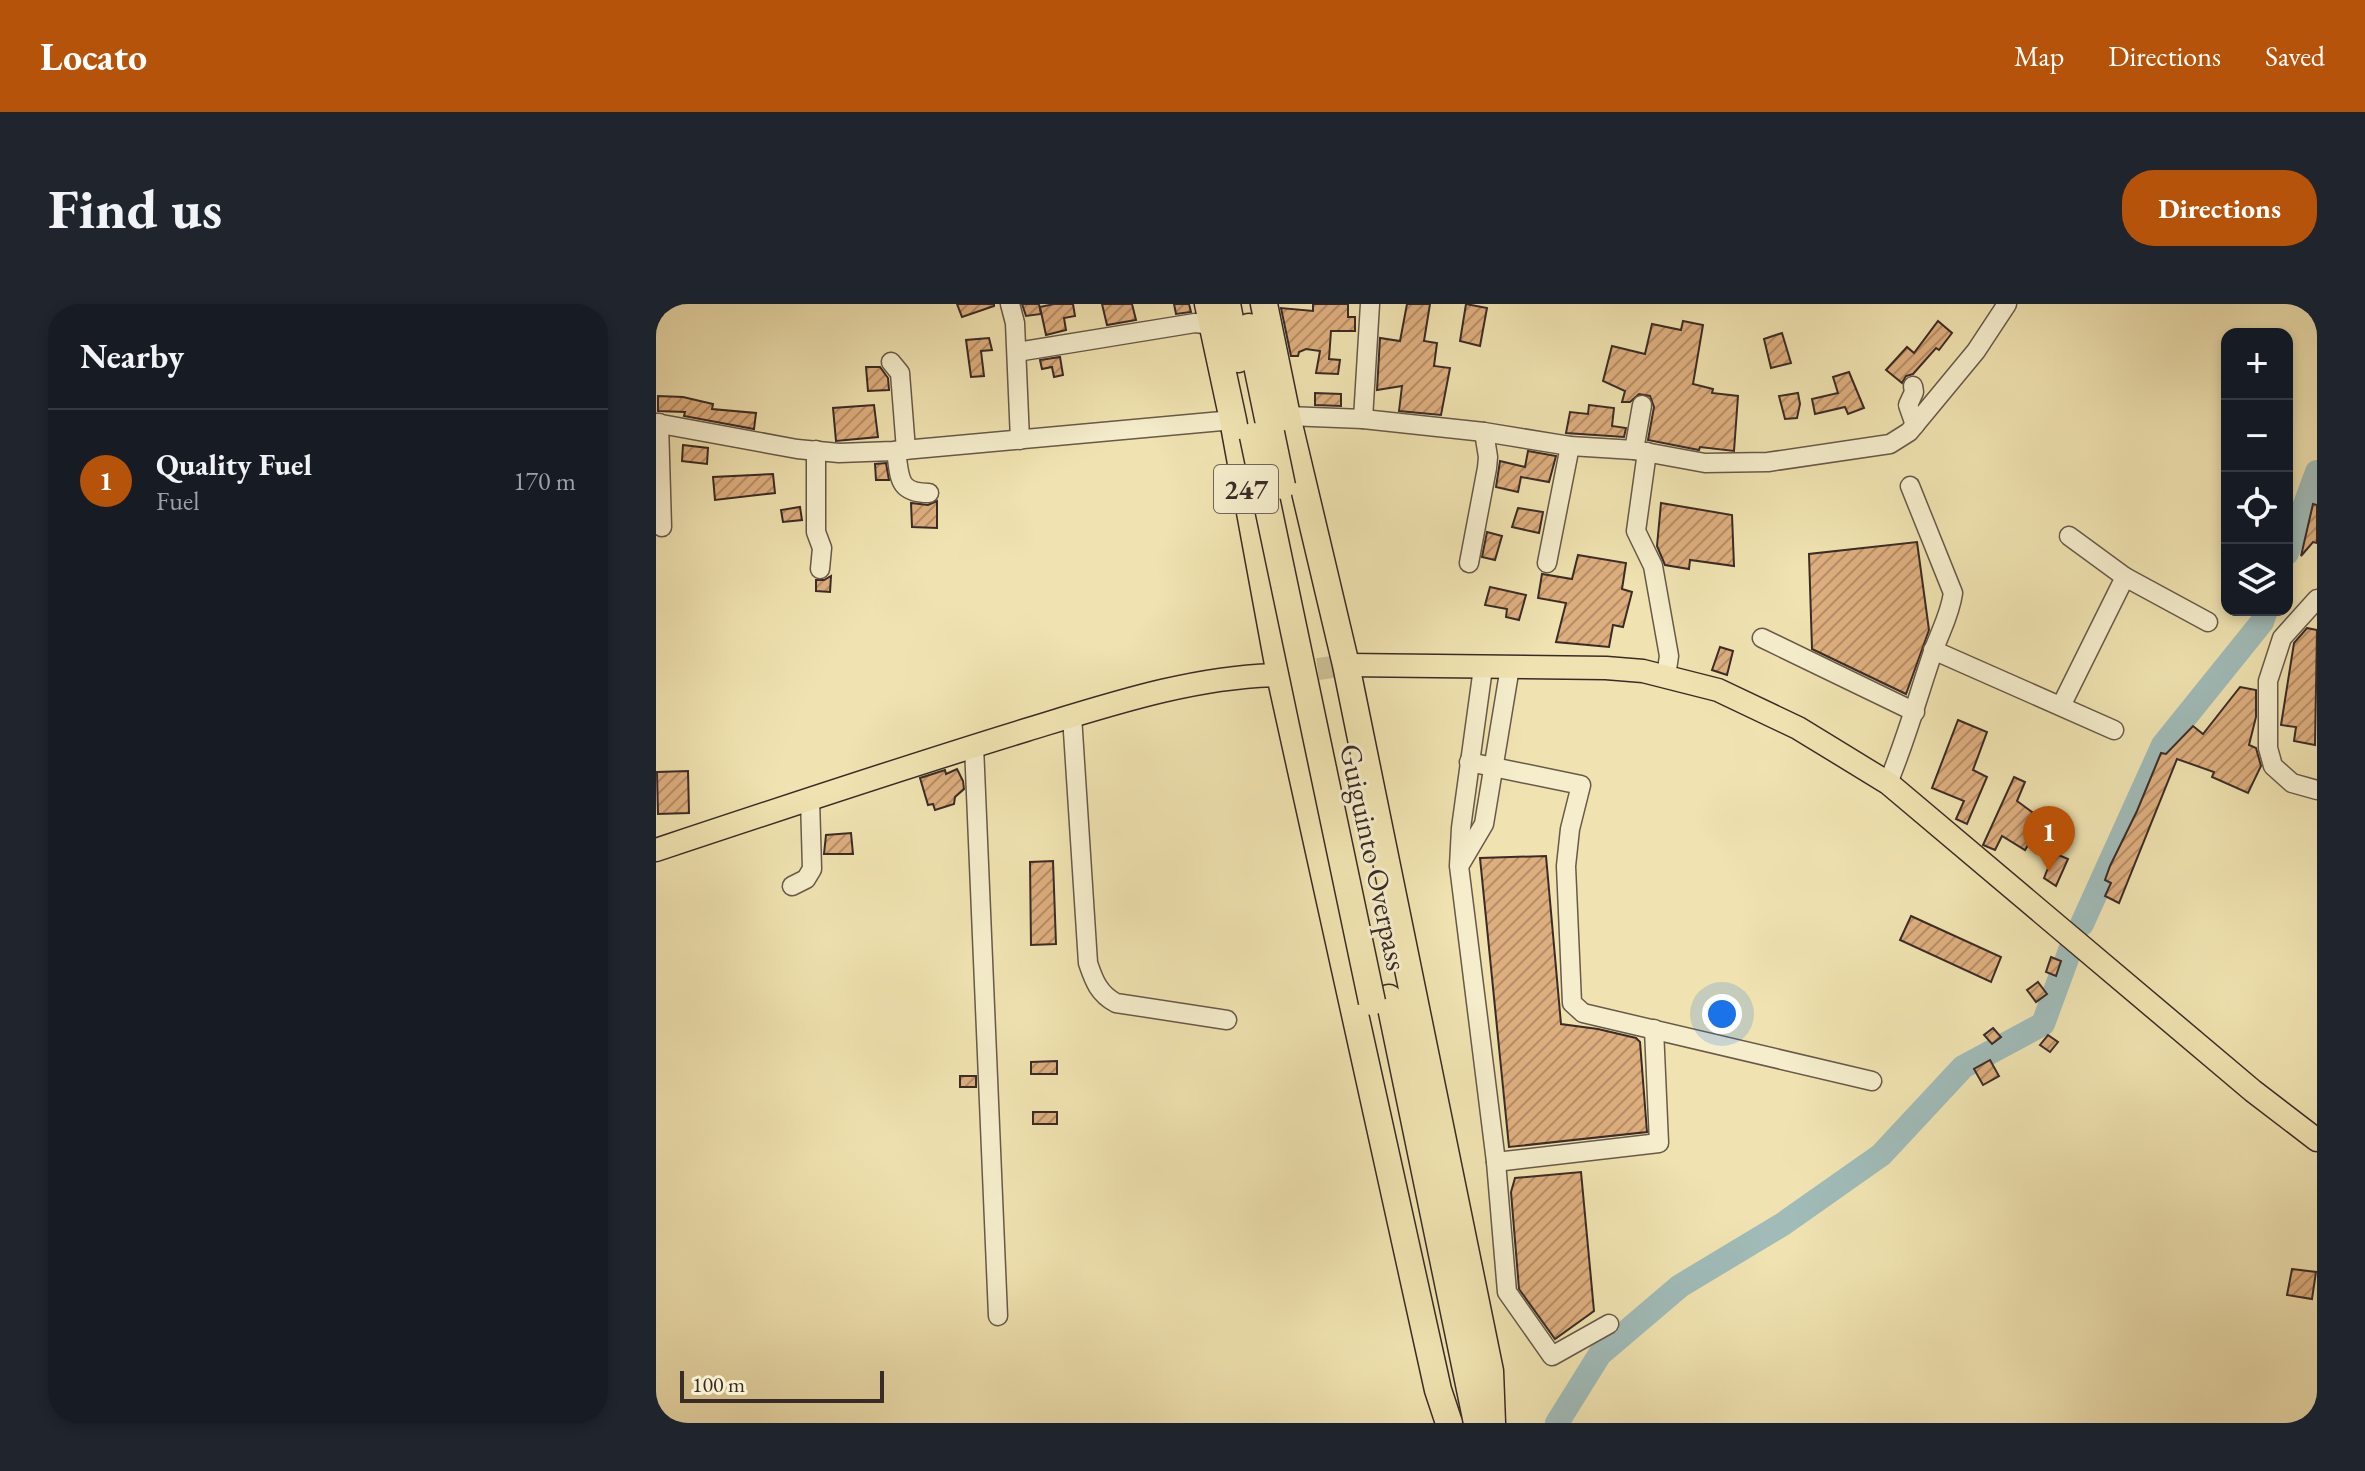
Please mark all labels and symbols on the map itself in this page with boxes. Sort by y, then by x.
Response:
road number: 247 [1214,465,1278,513]
street label: Guiguinto Overpass [1331,740,1417,974]
pin: 1 [2023,806,2075,872]
your location [1702,994,1742,1034]
scale bar [680,1367,884,1403]

